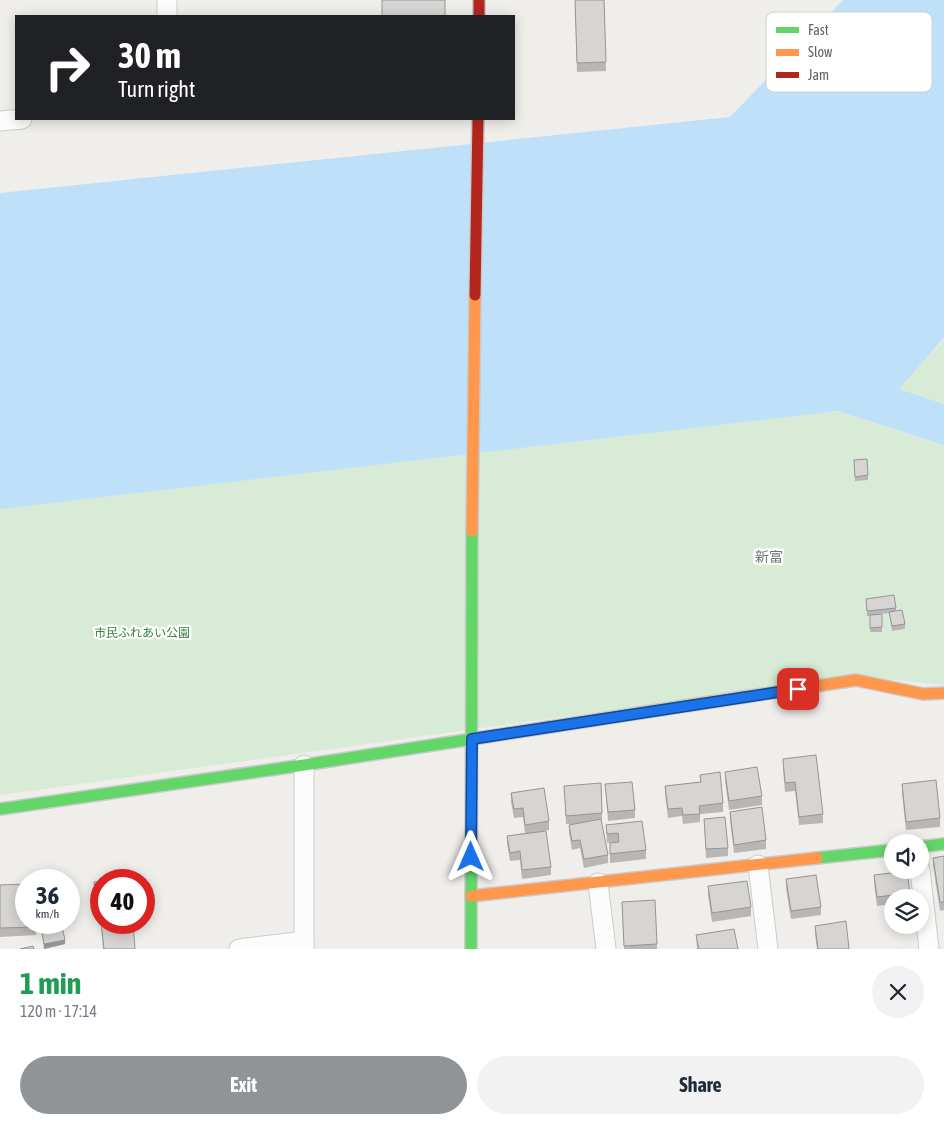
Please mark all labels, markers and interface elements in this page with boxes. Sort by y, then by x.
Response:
legend [766,12,932,92]
text: Fast [808,22,829,38]
icon: right [35,35,100,100]
text: 30 m [118,35,181,75]
text: Slow [808,44,833,60]
text: Jam [808,67,829,83]
text: Turn right [118,76,195,102]
district label: 新富 [755,549,783,565]
park label: 市民ふれあい公園 [94,626,190,640]
pin [777,668,819,710]
icon: arrive [784,675,812,703]
position arrow [444,830,496,882]
map controls [884,834,929,934]
button: sound [884,834,929,879]
speed limit sign: 40 [90,869,155,934]
text: 36 [36,881,59,909]
button: layers [884,889,929,934]
text: km/h [36,907,59,921]
text: 1 min [20,966,81,1000]
button: close [872,966,924,1018]
text: 120 m · 17:14 [20,1002,97,1020]
button: Exit [20,1056,467,1114]
button: Share [477,1056,924,1114]

